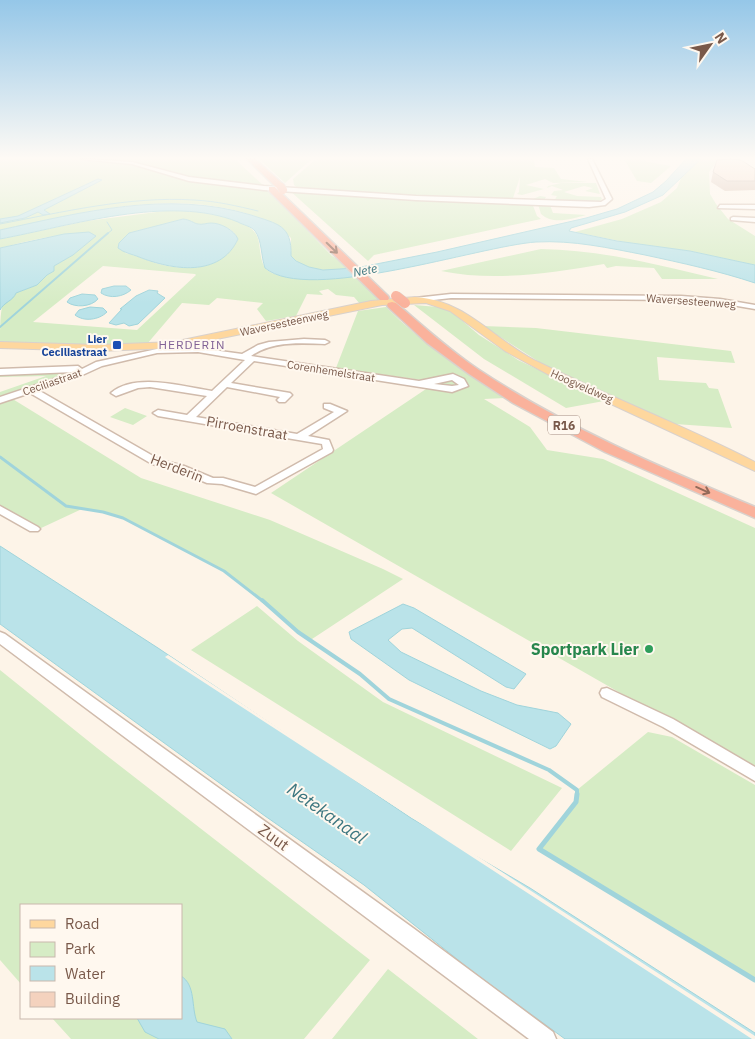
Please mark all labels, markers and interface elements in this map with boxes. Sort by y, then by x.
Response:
north arrow [685,20,735,70]
text: N [711,29,731,47]
one-way arrow [326,242,338,254]
water label: Nete [352,260,378,280]
street label: Waversesteenweg [646,291,737,311]
street label: Waversesteenweg [239,307,330,339]
place label: Lier Ceciliastraat [41,332,108,359]
district label: HERDERIN [158,337,226,352]
marker: Lier Ceciliastraat [111,339,123,351]
street label: Corenhemelstraat [286,357,376,385]
street label: Ceciliastraat [21,365,83,399]
street label: Hoogveldweg [549,366,616,406]
street label: Pirroenstraat [205,412,289,444]
road number: R16 [548,416,580,434]
street label: Herderin [148,450,206,486]
one-way arrow [695,486,710,496]
place label: Sportpark Lier [531,639,640,659]
marker: Sportpark Lier [643,643,655,655]
water label: Netekanaal [283,777,371,849]
street label: Zuut [255,819,293,855]
legend [20,904,182,1019]
text: Road [65,914,100,933]
text: Park [65,939,95,958]
text: Water [65,964,106,983]
text: Building [65,989,120,1008]

